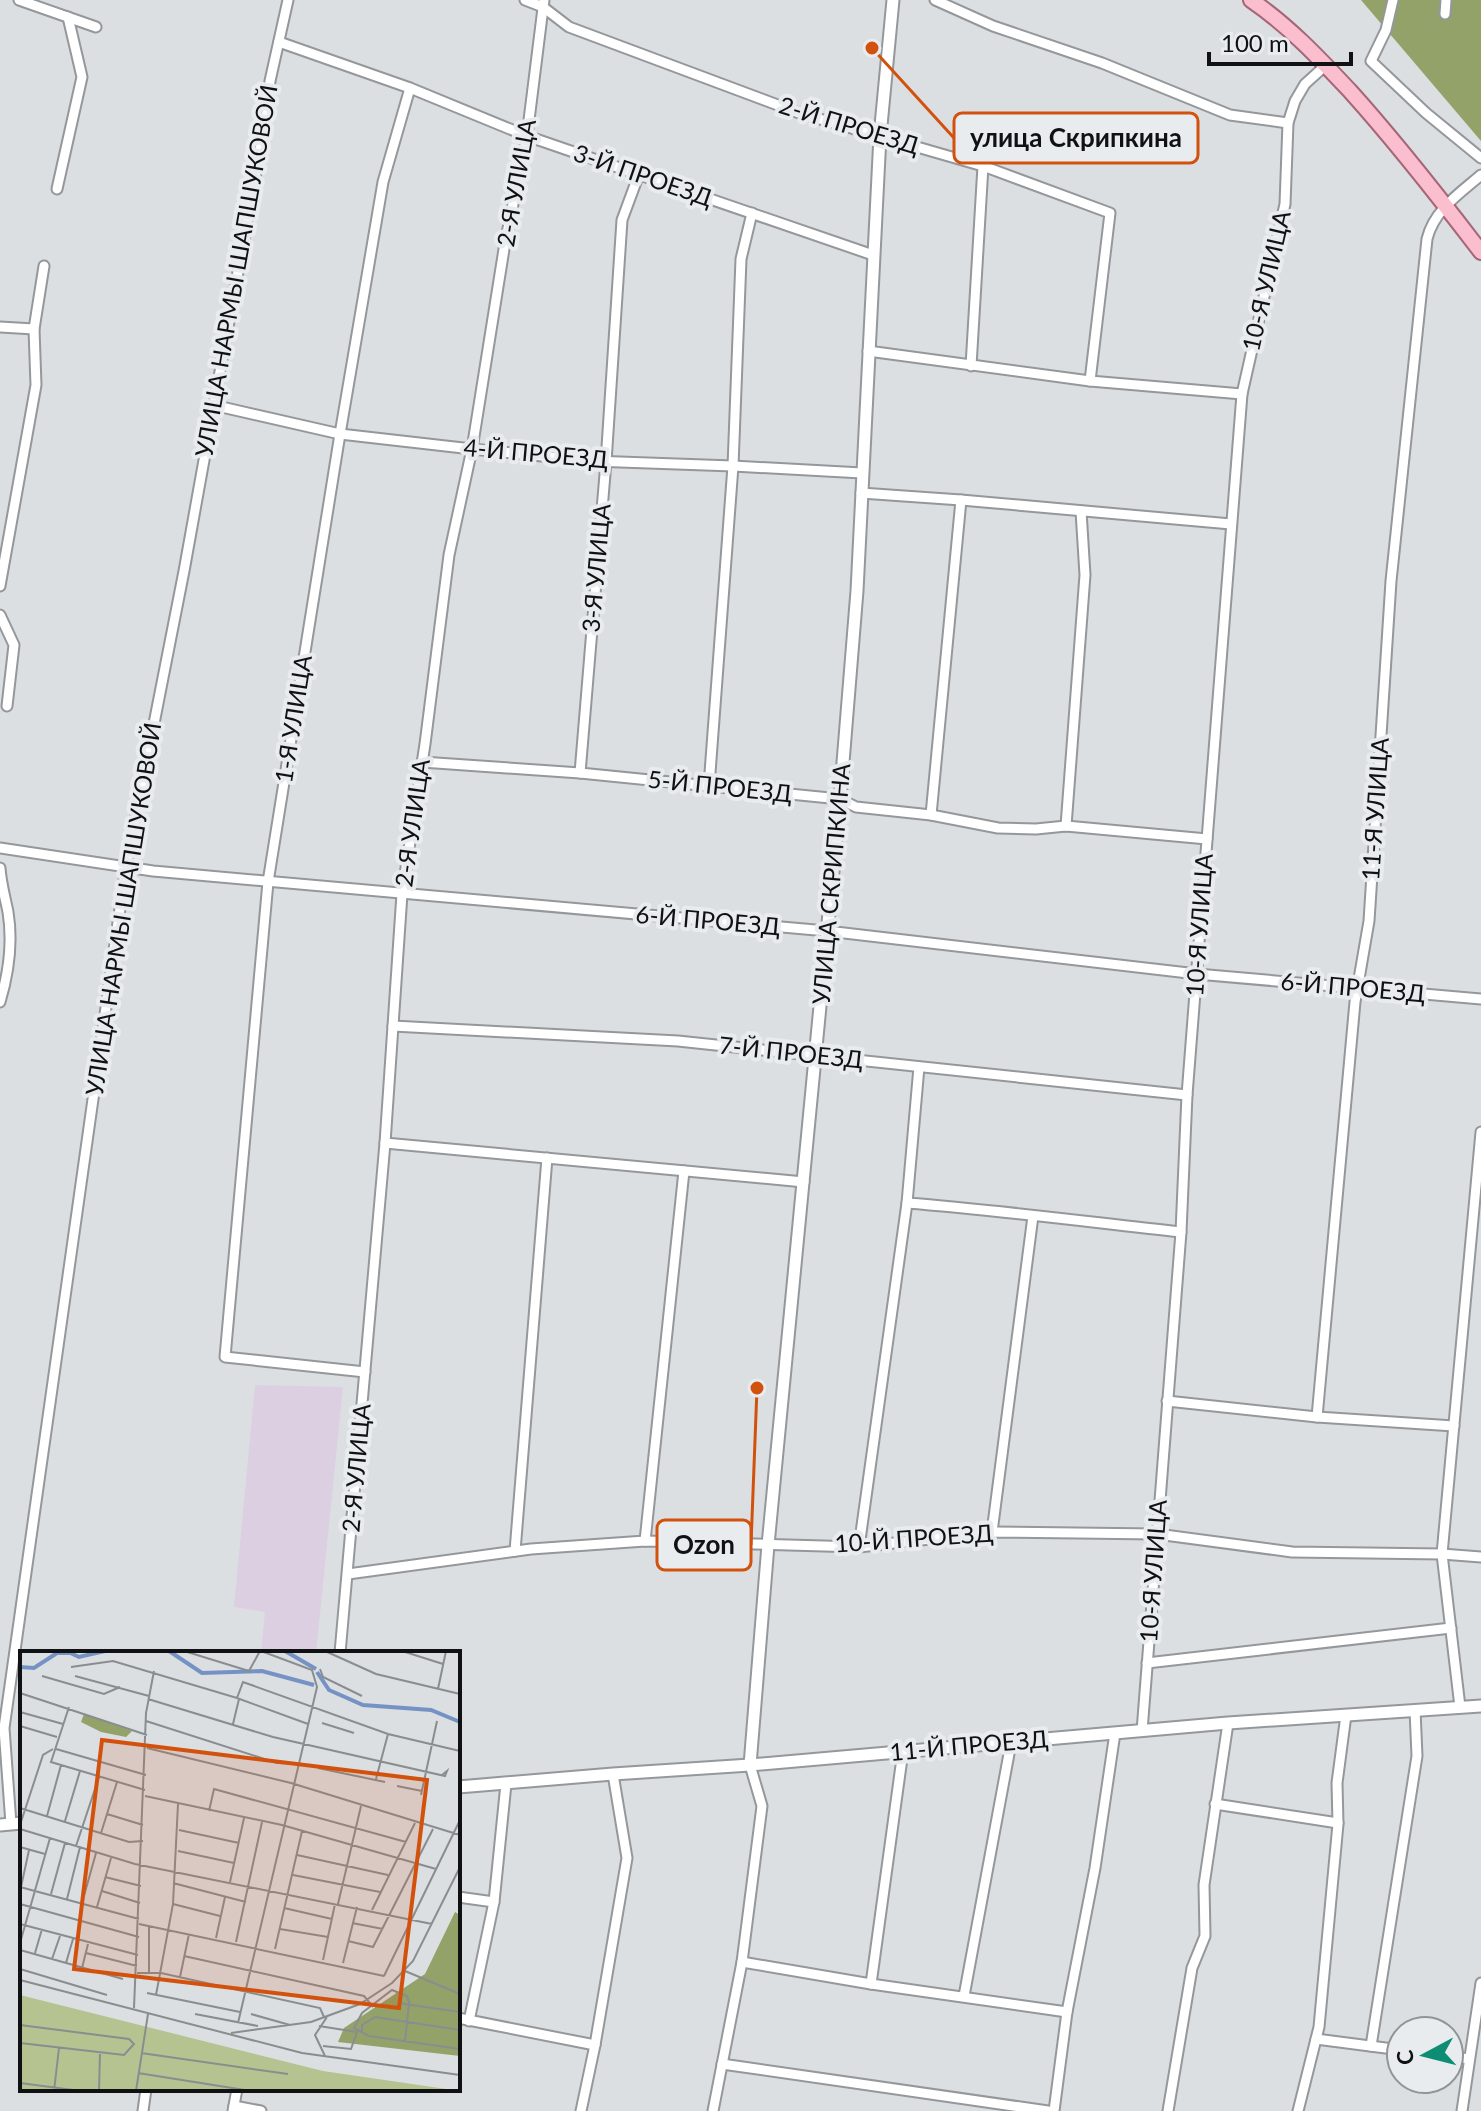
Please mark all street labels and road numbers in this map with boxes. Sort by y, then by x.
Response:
street label: УЛИЦА НАРМЫ ШАПШУКОВОЙ [188,82,283,459]
street label: 2-Й ПРОЕЗД [776,90,923,160]
street label: 2-Я УЛИЦА [490,116,541,249]
street label: 3-Й ПРОЕЗД [570,137,717,212]
street label: 10-Я УЛИЦА [1235,207,1296,354]
street label: 4-Й ПРОЕЗД [463,432,610,473]
street label: 3-Я УЛИЦА [575,501,616,634]
street label: 1-Я УЛИЦА [268,652,317,785]
street label: УЛИЦА НАРМЫ ШАПШУКОВОЙ [79,720,166,1097]
street label: 11-Я УЛИЦА [1355,736,1394,881]
street label: 2-Я УЛИЦА [388,756,435,889]
street label: УЛИЦА СКРИПКИНА [806,761,856,1006]
street label: 5-Й ПРОЕЗД [647,764,794,808]
street label: 10-Я УЛИЦА [1179,852,1218,997]
street label: 6-Й ПРОЕЗД [635,899,782,940]
street label: 6-Й ПРОЕЗД [1280,966,1427,1007]
street label: 7-Й ПРОЕЗД [718,1030,865,1074]
street label: 2-Я УЛИЦА [335,1401,376,1534]
street label: 10-Я УЛИЦА [1133,1498,1172,1643]
street label: 10-Й ПРОЕЗД [834,1517,994,1558]
street label: 11-Й ПРОЕЗД [888,1723,1049,1766]

